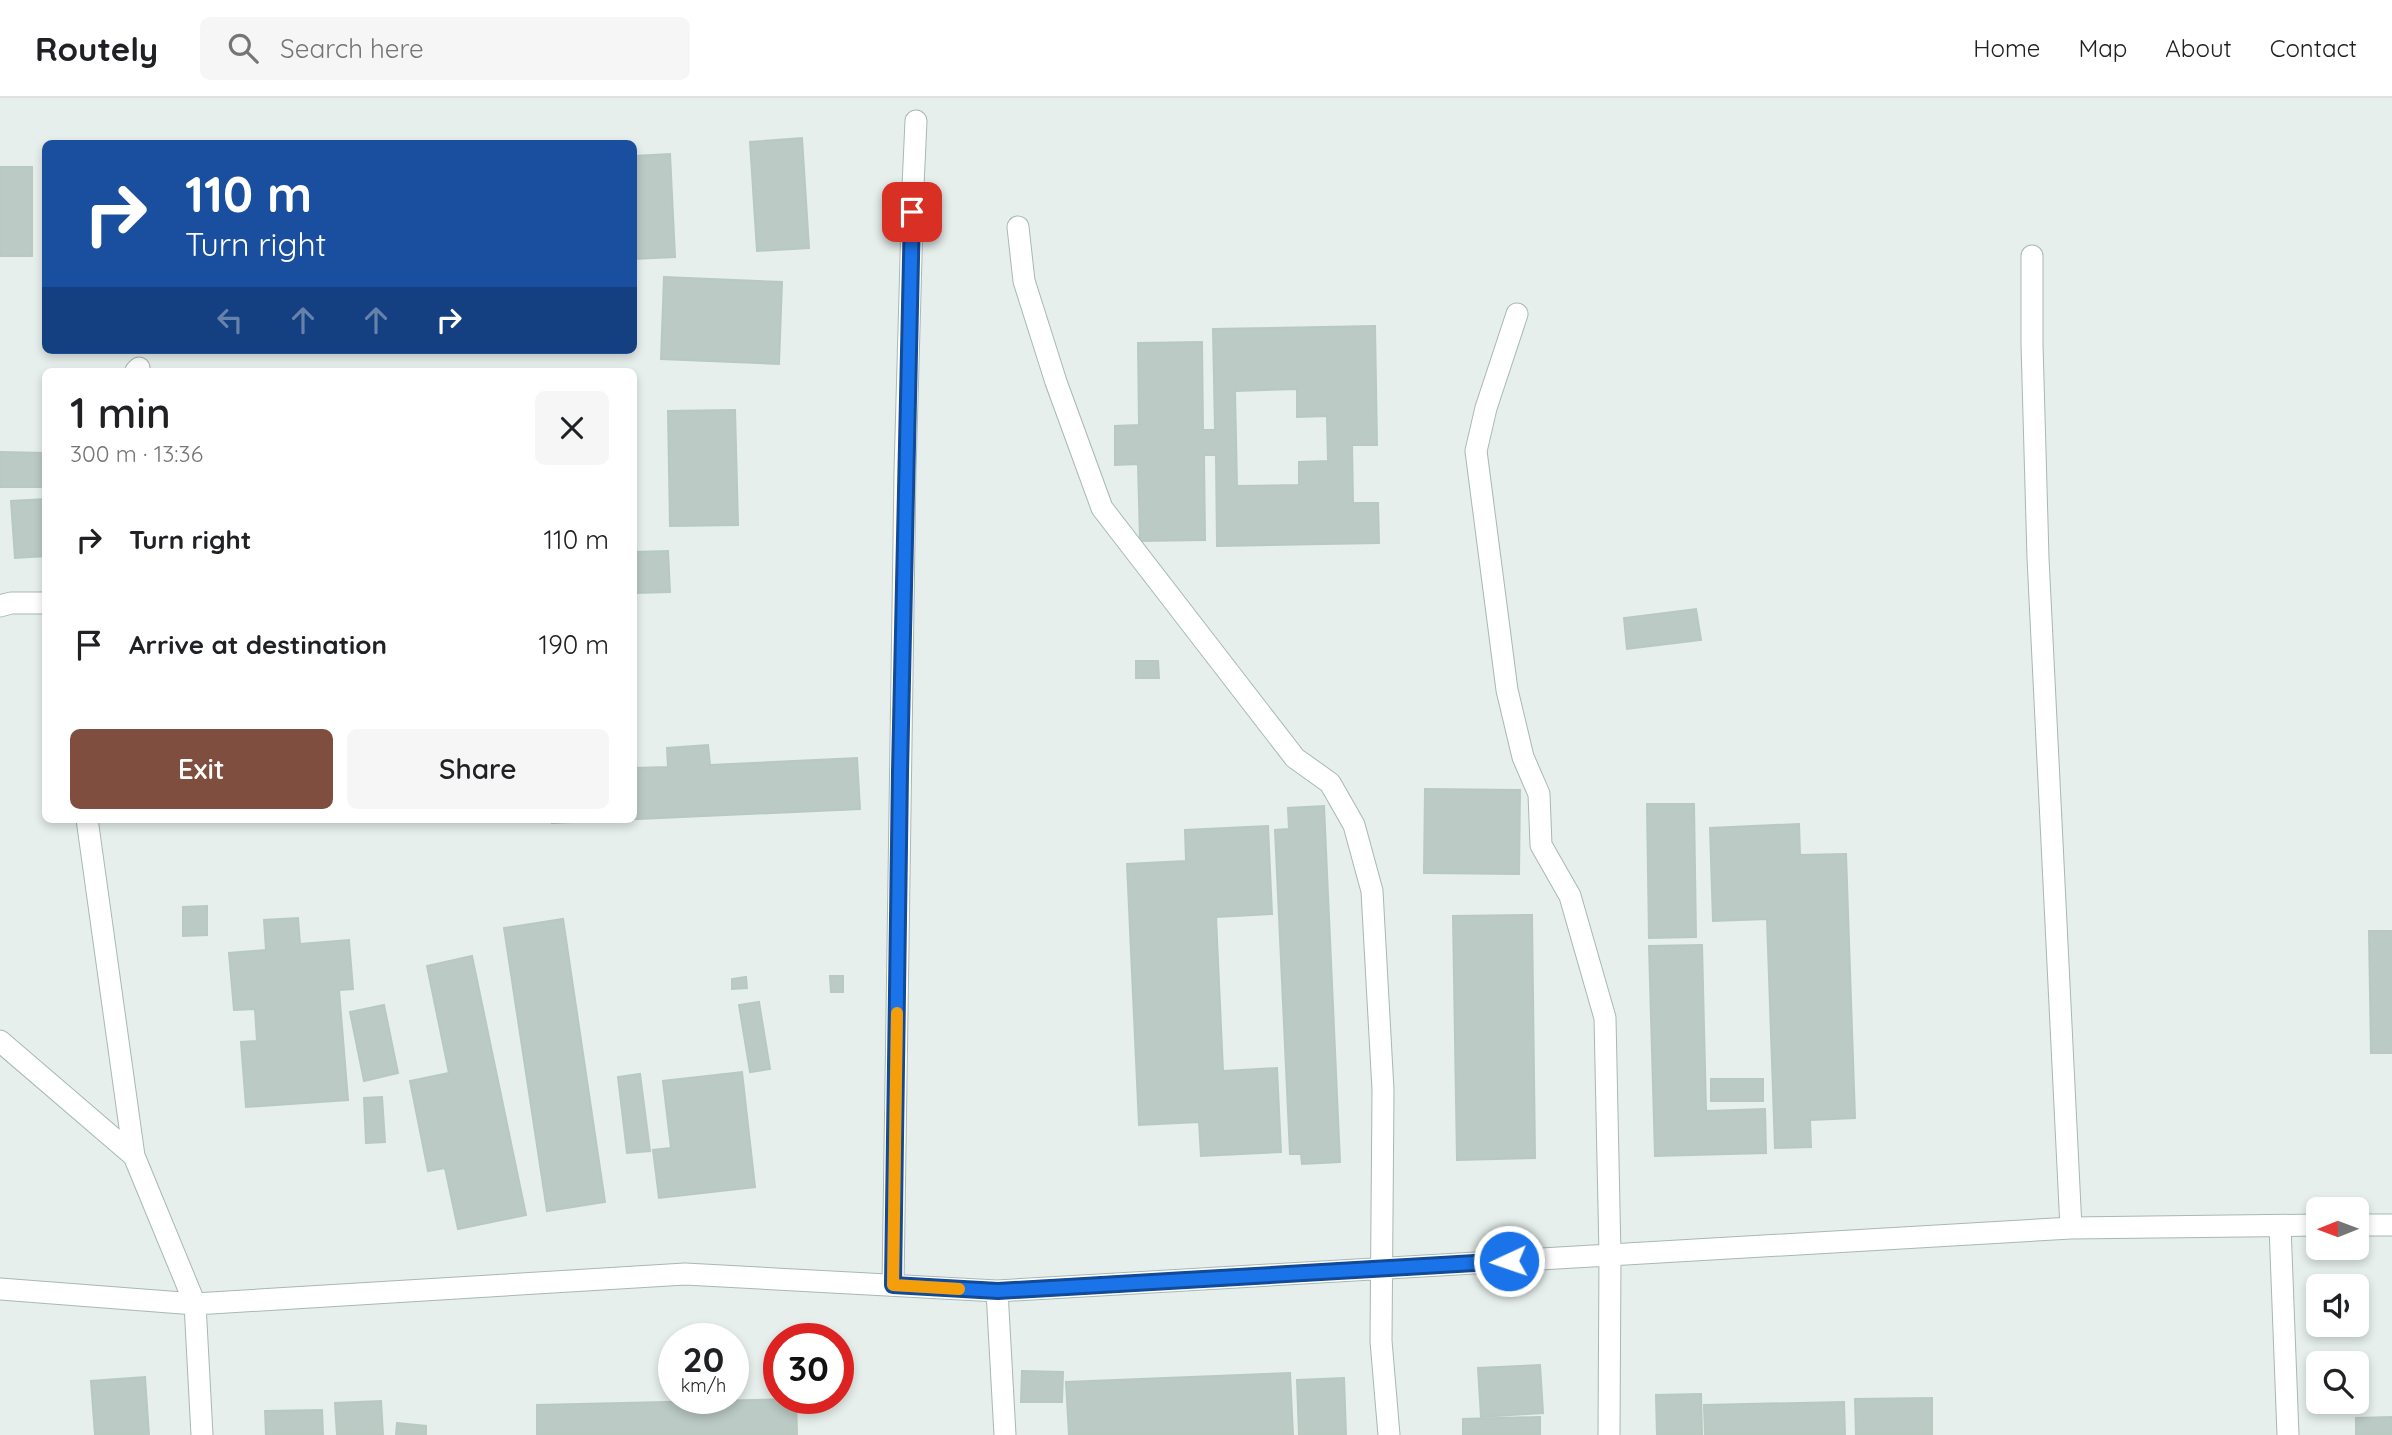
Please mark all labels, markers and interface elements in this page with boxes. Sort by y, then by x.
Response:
search box [200,17,690,80]
text: Routely [35,28,158,69]
icon: search [224,29,262,67]
text: Search here [280,32,424,65]
text: Home [1973,33,2040,63]
text: Map [2078,33,2127,63]
text: About [2165,33,2232,63]
text: Contact [2270,33,2357,63]
text: 110 m [185,163,312,224]
icon: right [70,168,161,259]
pin [882,182,942,242]
icon: arrive [893,193,931,231]
text: Turn right [185,224,326,264]
icon: left [211,301,249,339]
icon: ahead [284,301,322,339]
icon: ahead [357,301,395,339]
icon: right [430,301,468,339]
text: 1 min [70,386,171,439]
button: close [535,391,609,465]
text: 300 m · 13:36 [70,439,203,468]
icon: right [70,521,108,559]
text: Turn right [129,523,251,556]
text: 110 m [543,523,609,556]
icon: arrive [70,626,108,664]
text: Arrive at destination [129,628,387,661]
text: 190 m [539,628,609,661]
button: Exit [70,729,333,809]
button: Share [347,729,609,809]
north arrow [2306,1197,2370,1260]
map controls [2306,1197,2369,1414]
position arrow [1472,1224,1546,1298]
button: sound [2306,1274,2369,1337]
speed limit sign: 30 [763,1323,854,1414]
text: 20 [683,1337,724,1381]
button: search [2306,1351,2369,1414]
text: km/h [681,1374,726,1397]

